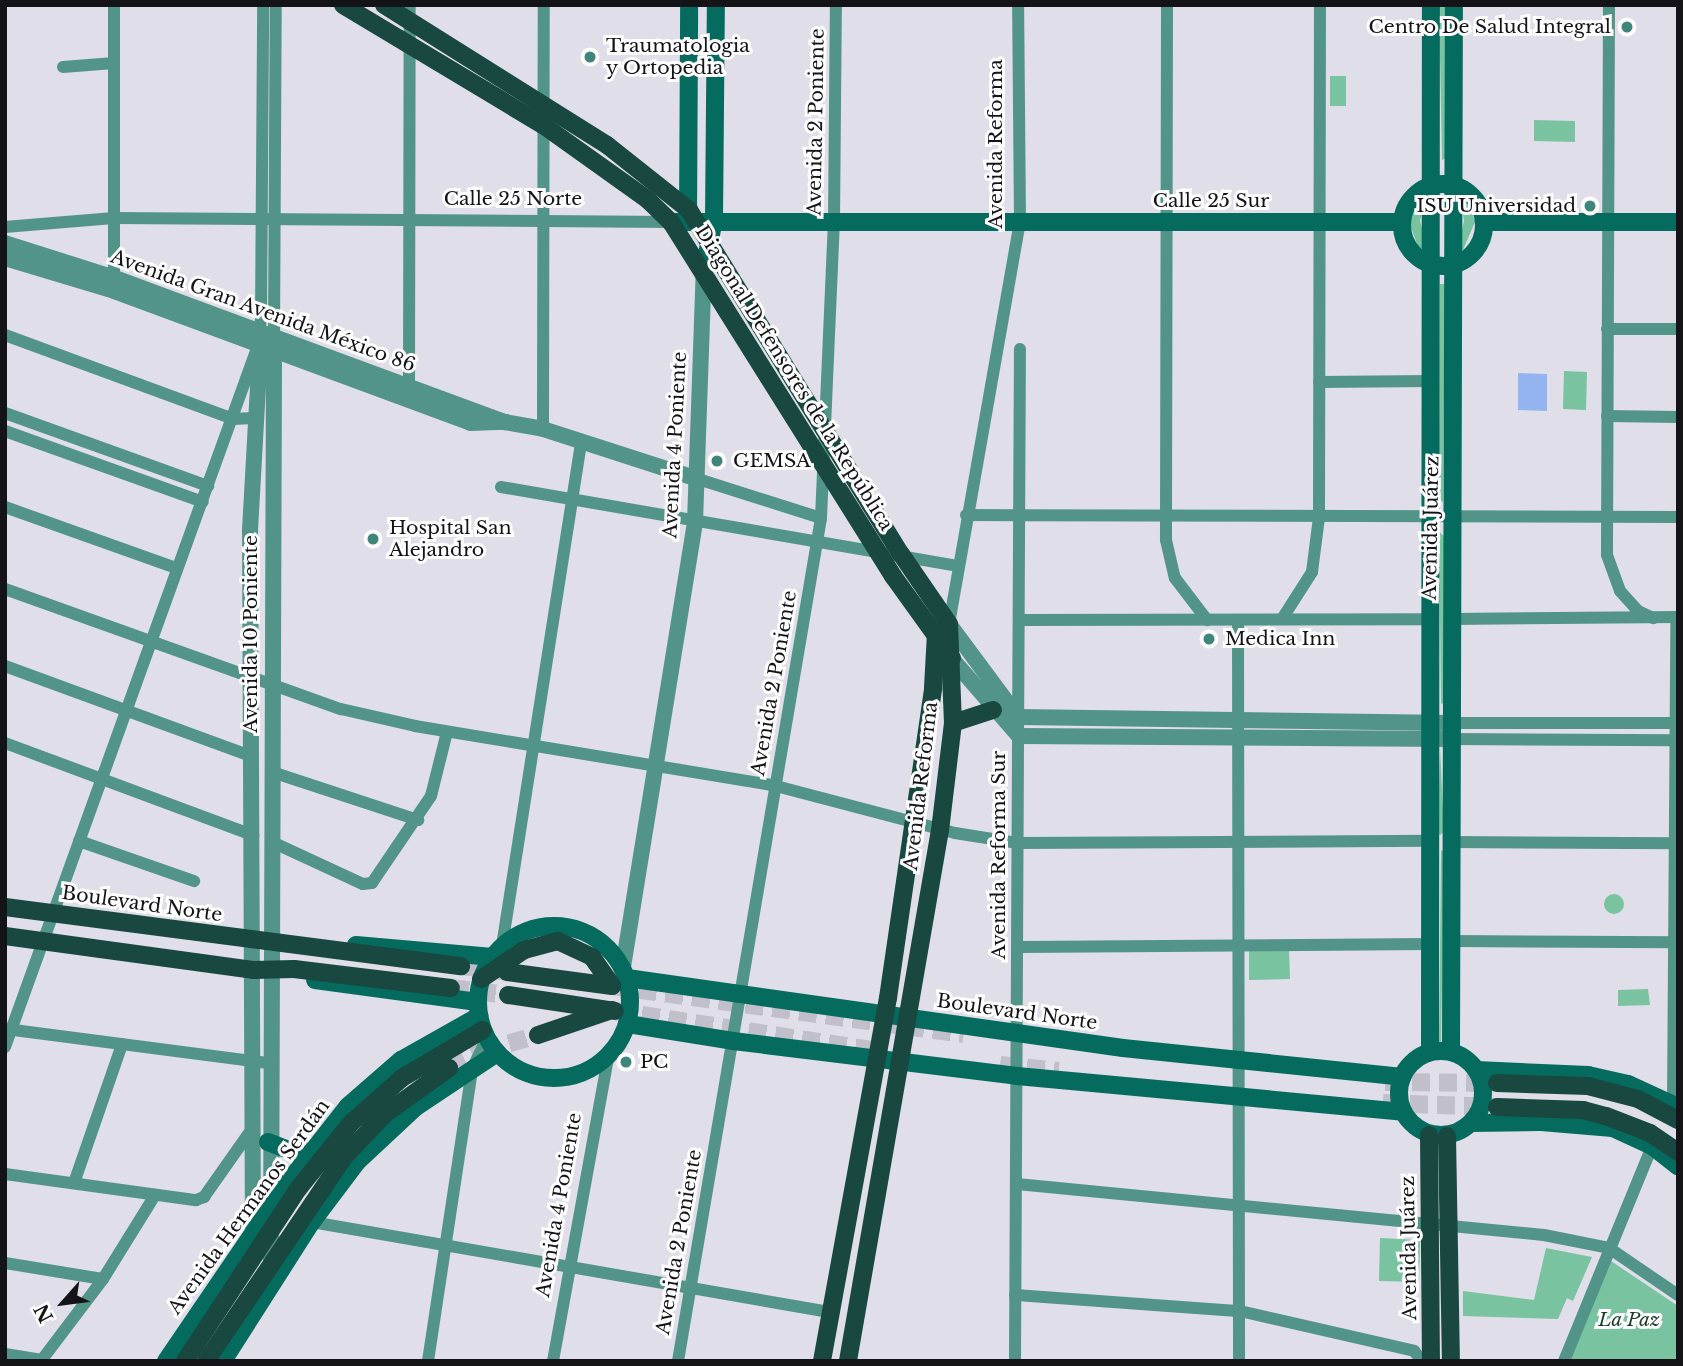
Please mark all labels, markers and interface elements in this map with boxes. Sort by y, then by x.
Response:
place label: Centro De Salud Integral [1369,16,1611,38]
marker: Centro De Salud Integral [1617,17,1637,37]
street label: Avenida 2 Poniente [803,28,829,216]
place label: Traumatologia y Ortopedia [606,35,750,79]
marker: Traumatologia y Ortopedia [580,47,600,67]
street label: Avenida Reforma [985,59,1007,229]
street label: Calle 25 Norte [444,188,582,210]
street label: Calle 25 Sur [1153,190,1269,212]
place label: ISU Universidad [1416,195,1576,217]
marker: ISU Universidad [1582,198,1598,214]
street label: Diagonal Defensores de la República [690,221,898,535]
street label: Avenida Gran Avenida México 86 [107,245,419,377]
street label: Avenida 4 Poniente [659,351,691,539]
place label: GEMSA [733,450,811,472]
marker: GEMSA [707,451,727,471]
street label: Avenida Juárez [1418,455,1444,601]
place label: Hospital San Alejandro [389,517,512,561]
marker: Hospital San Alejandro [363,529,383,549]
street label: Avenida 10 Poniente [240,535,262,733]
street label: Avenida 2 Poniente [746,589,802,777]
place label: Medica Inn [1225,628,1336,650]
marker: Medica Inn [1199,629,1219,649]
street label: Avenida Reforma [899,700,943,872]
street label: Avenida Reforma Sur [988,750,1010,960]
street label: Boulevard Norte [60,881,224,927]
street label: Boulevard Norte [935,989,1099,1035]
place label: PC [640,1051,668,1073]
marker: PC [618,1054,634,1070]
street label: Avenida Hermanos Serdán [163,1095,335,1319]
street label: Avenida 4 Poniente [532,1111,586,1299]
street label: Avenida 2 Poniente [651,1148,707,1336]
street label: Avenida Juárez [1396,1175,1422,1321]
north arrow [28,1268,98,1338]
text: N [30,1300,58,1326]
park label: La Paz [1598,1309,1660,1331]

